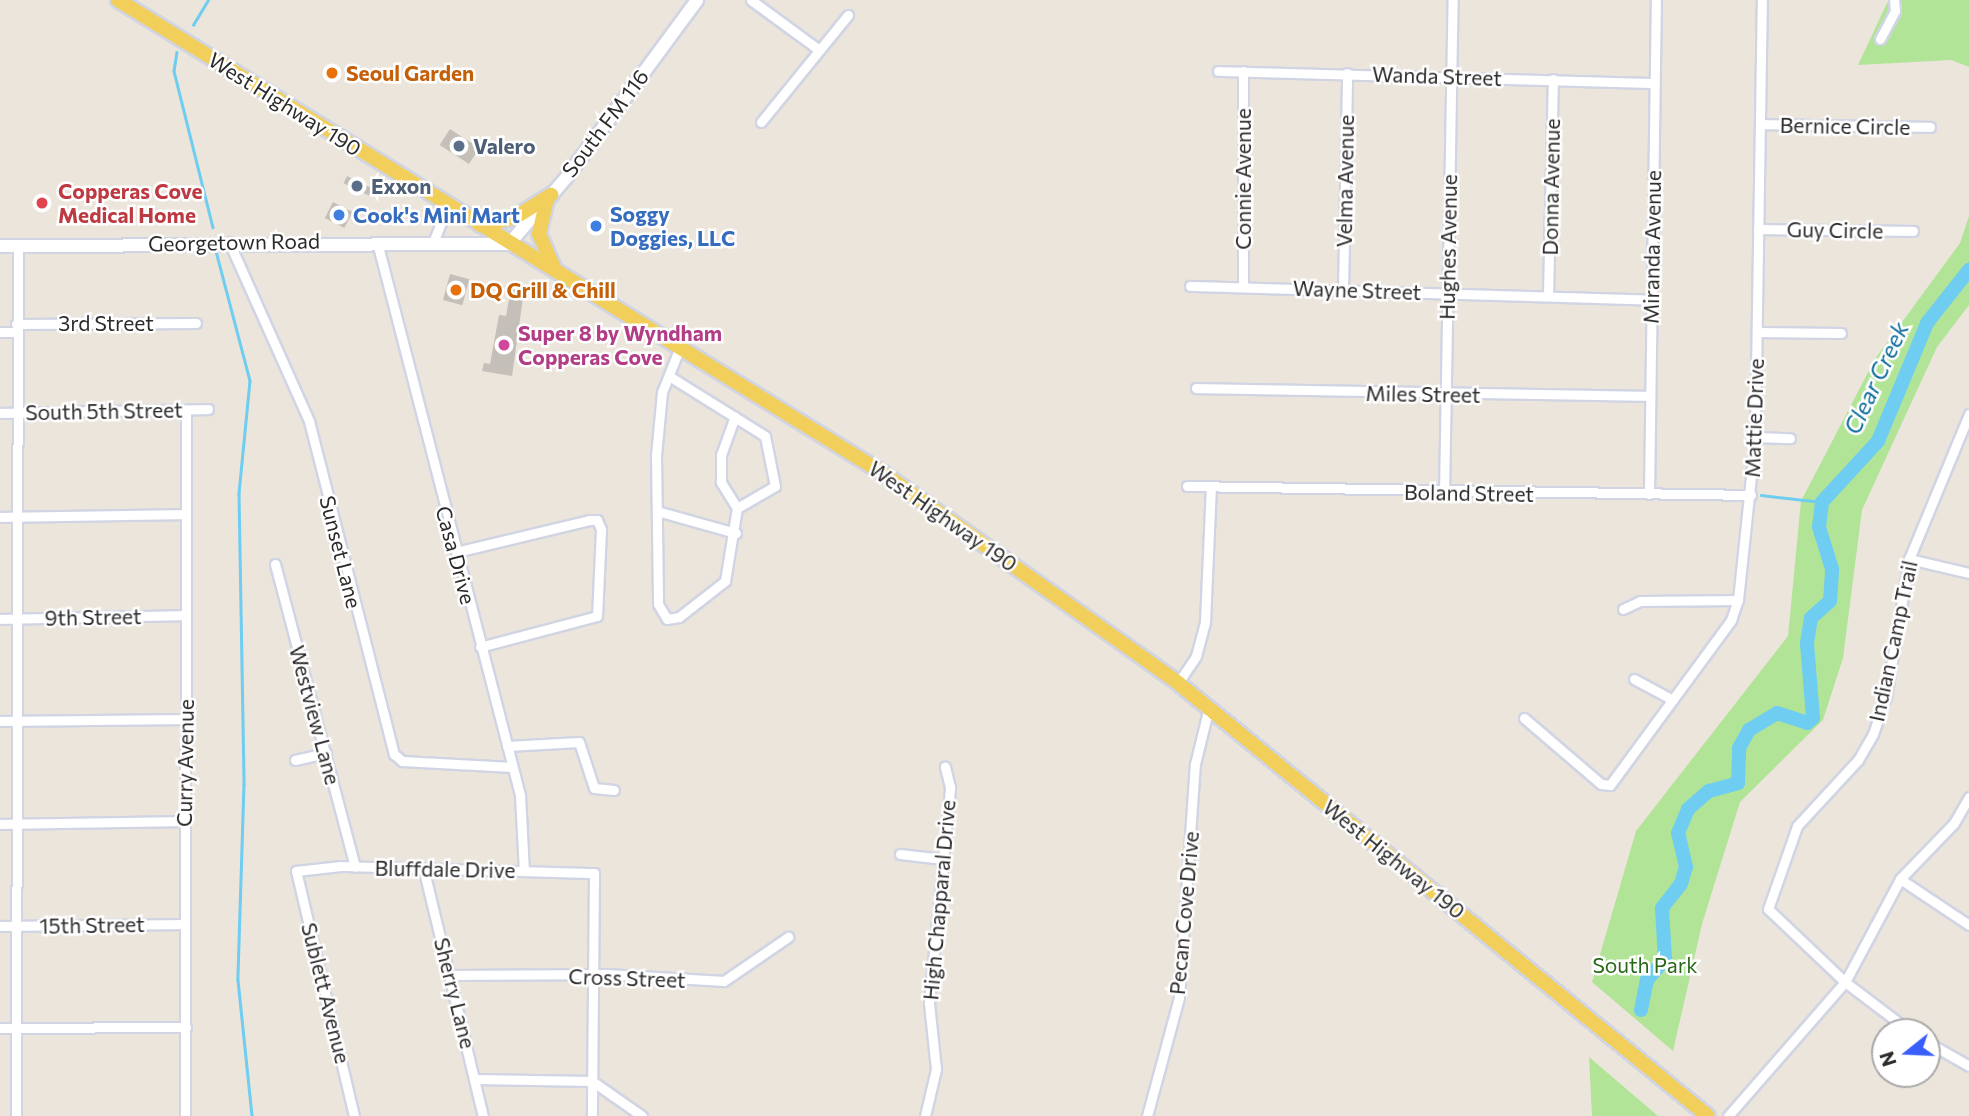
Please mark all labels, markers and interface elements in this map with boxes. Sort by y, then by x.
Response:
street label: West Highway 190 [204,47,366,161]
place label: Seoul Garden [346,60,474,86]
street label: Wanda Street [1372,61,1502,91]
street label: South FM 116 [556,64,654,182]
marker: Seoul Garden [324,65,340,81]
street label: Connie Avenue [1230,108,1256,250]
street label: Bernice Circle [1780,112,1910,140]
street label: Velma Avenue [1331,114,1359,248]
street label: Donna Avenue [1537,118,1565,256]
place label: Valero [473,133,535,159]
marker: Valero [451,138,467,154]
street label: Miranda Avenue [1638,170,1666,324]
place label: Exxon [371,173,432,199]
street label: Hughes Avenue [1434,174,1462,320]
place label: Copperas Cove Medical Home [58,178,203,228]
marker: Exxon [349,178,365,194]
marker: Copperas Cove Medical Home [32,193,52,213]
place label: Soggy Doggies, LLC [610,201,735,251]
place label: Cook's Mini Mart [353,202,520,228]
marker: Cook's Mini Mart [331,207,347,223]
street label: Guy Circle [1786,217,1884,243]
marker: Soggy Doggies, LLC [588,218,604,234]
street label: Georgetown Road [148,228,320,256]
street label: Wayne Street [1292,275,1422,305]
place label: DQ Grill & Chill [470,277,616,303]
marker: DQ Grill & Chill [448,282,464,298]
street label: 3rd Street [58,310,154,336]
water label: Clear Creek [1838,318,1914,438]
place label: Super 8 by Wyndham Copperas Cove [518,320,722,370]
marker: Super 8 by Wyndham Copperas Cove [496,337,512,353]
street label: Mattie Drive [1739,358,1769,478]
street label: Miles Street [1365,380,1481,408]
street label: South 5th Street [25,397,183,425]
street label: West Highway 190 [864,455,1022,577]
street label: Boland Street [1404,479,1534,507]
street label: Sunset Lane [315,493,367,611]
street label: Casa Drive [431,503,481,607]
street label: Indian Camp Trail [1864,558,1922,724]
street label: 9th Street [44,604,142,630]
street label: Westview Lane [284,643,346,787]
street label: Curry Avenue [171,699,199,827]
street label: West Highway 190 [1318,794,1470,924]
street label: High Chapparal Drive [918,799,960,1001]
street label: Pecan Cove Drive [1164,830,1204,996]
street label: Bluffdale Drive [374,855,516,883]
street label: 15th Street [39,911,145,939]
street label: Sublett Avenue [296,920,356,1066]
street label: Sherry Lane [429,935,481,1051]
park label: South Park [1592,952,1698,978]
street label: Cross Street [568,963,686,993]
north arrow [1871,1018,1941,1088]
text: N [1874,1049,1901,1069]

